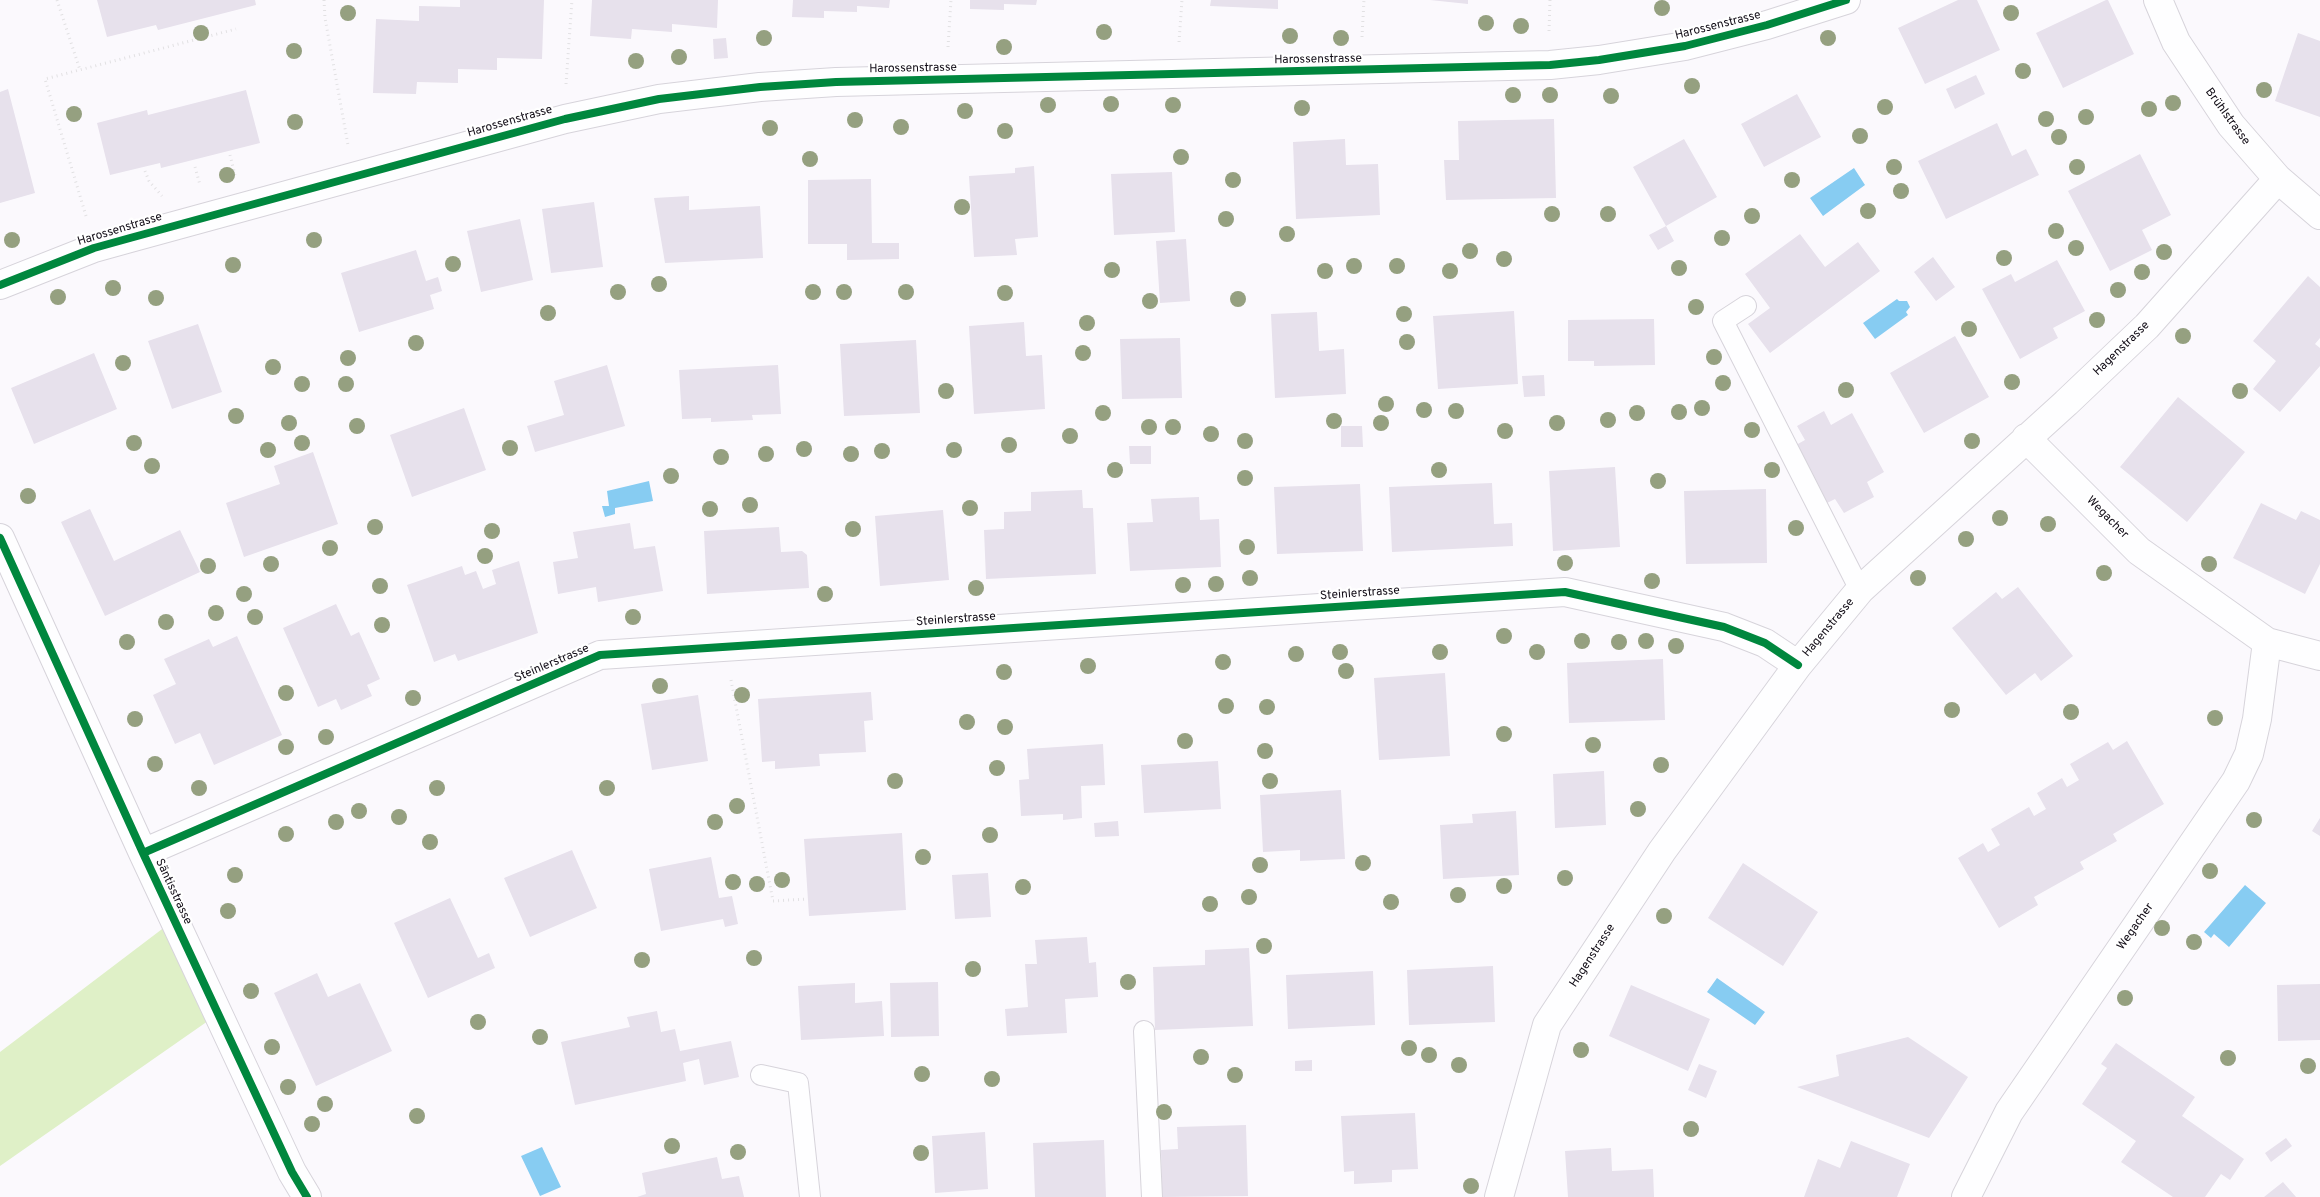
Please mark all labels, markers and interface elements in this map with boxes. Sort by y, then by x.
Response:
street label: Harossenstrasse [1674,8,1762,44]
street label: Harossenstrasse [1274,52,1362,68]
street label: Harossenstrasse [869,61,957,77]
street label: Brühlstrasse [2201,86,2253,148]
street label: Harossenstrasse [466,103,554,141]
street label: Harossenstrasse [76,210,164,250]
street label: Hagenstrasse [2091,319,2153,379]
street label: Wegacher [2083,494,2131,542]
street label: Steinlerstrasse [1320,584,1400,604]
street label: Hagenstrasse [1800,596,1858,660]
street label: Steinlerstrasse [916,610,996,630]
street label: Steinlerstrasse [512,642,592,686]
street label: Säntisstrasse [151,857,195,927]
street label: Wegacher [2115,901,2157,953]
street label: Hagenstrasse [1567,922,1619,990]

